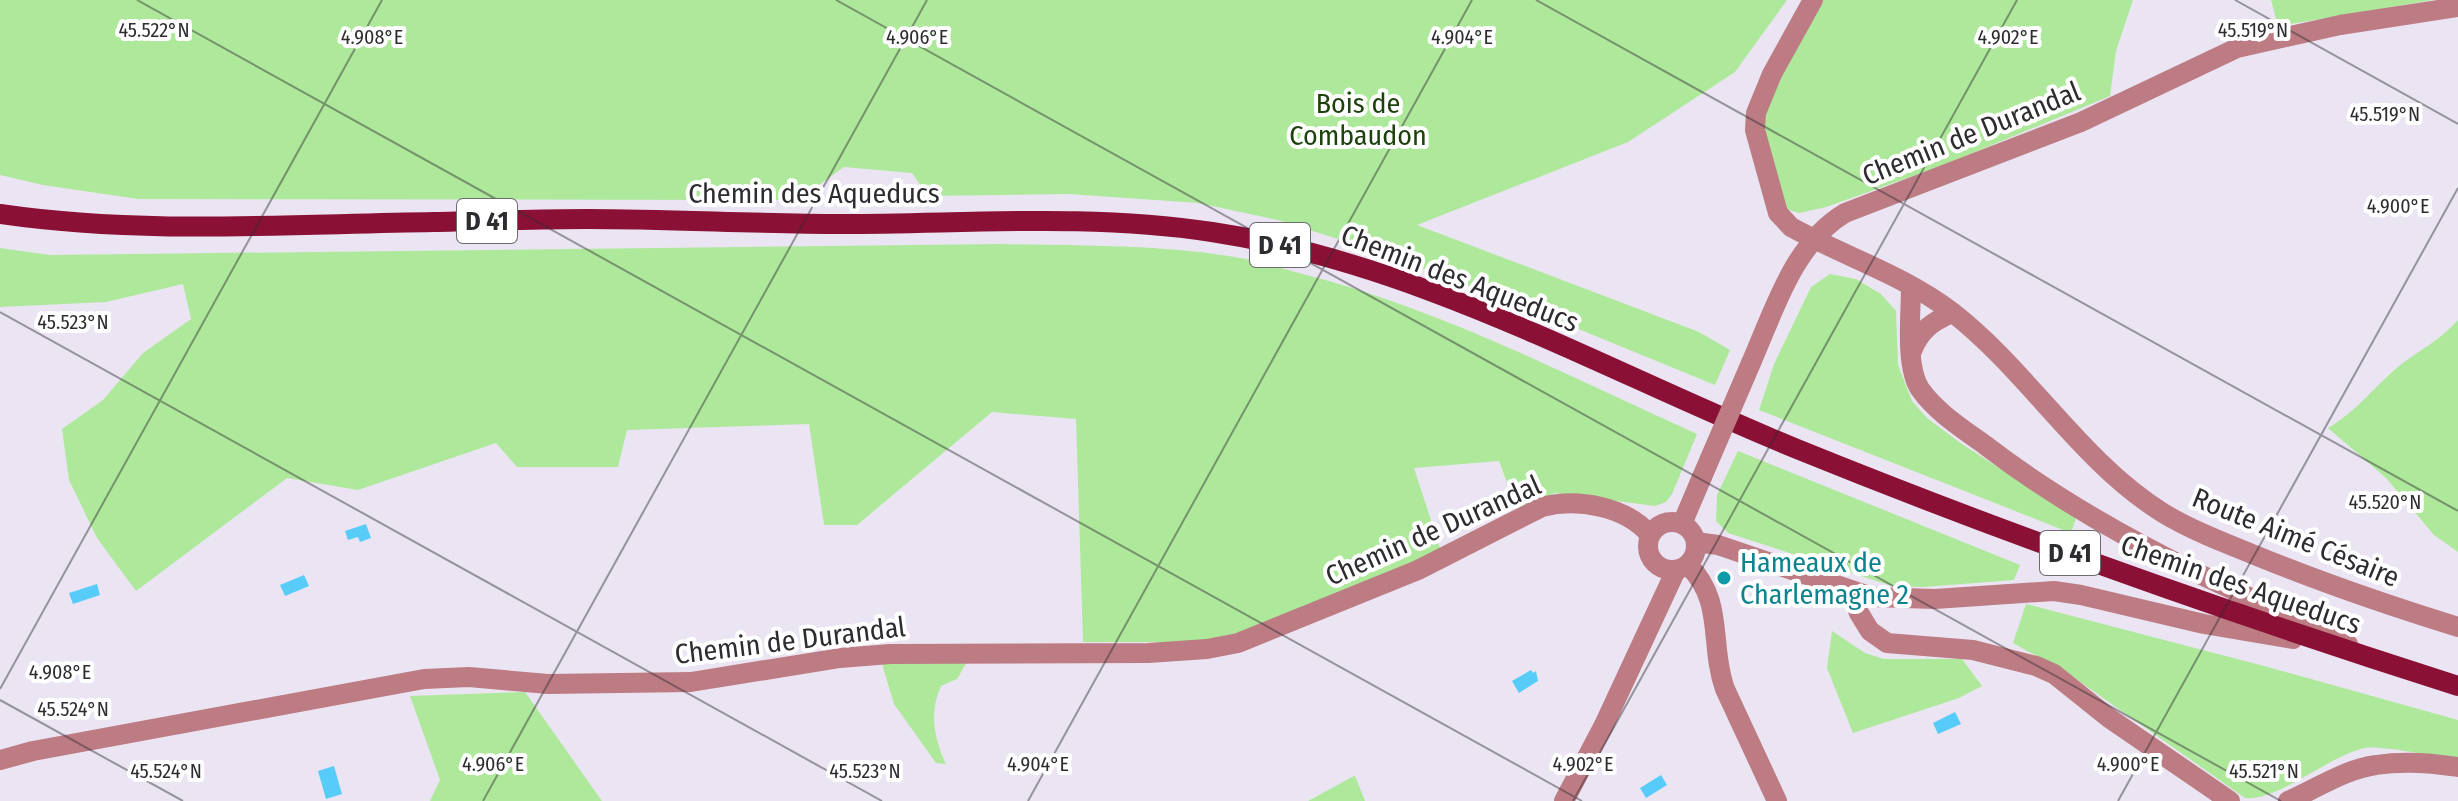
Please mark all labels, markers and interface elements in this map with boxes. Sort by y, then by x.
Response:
text: 45.522°N [118,18,190,42]
text: 45.519°N [2218,18,2288,42]
text: 4.908°E [341,25,403,49]
text: 4.906°E [886,25,948,49]
text: 4.904°E [1431,25,1493,49]
text: 4.902°E [1978,25,2038,49]
street label: Chemin de Durandal [1857,75,2085,192]
park label: Bois de Combaudon [1289,87,1427,152]
text: 45.519°N [2350,102,2420,126]
street label: Chemin des Aqueducs [688,177,940,210]
text: 4.900°E [2367,194,2429,218]
road number: D 41 [457,199,517,243]
street label: Chemin des Aqueducs [1336,218,1583,339]
road number: D 41 [1250,223,1310,267]
text: 45.523°N [37,310,109,334]
street label: Chemin de Durandal [1321,468,1546,593]
street label: Route Aimé Césaire [2188,481,2404,594]
text: 45.520°N [2349,490,2421,514]
street label: Chemin des Aqueducs [2116,528,2365,641]
road number: D 41 [2040,531,2100,575]
place label: Hameaux de Charlemagne 2 [1740,546,1909,611]
marker: Hameaux de Charlemagne 2 [1715,569,1733,587]
street label: Chemin de Durandal [673,610,907,671]
text: 4.908°E [29,660,91,684]
text: 45.524°N [37,697,109,721]
text: 4.906°E [462,752,524,776]
text: 4.904°E [1007,752,1069,776]
text: 4.902°E [1553,752,1613,776]
text: 4.900°E [2097,752,2159,776]
text: 45.524°N [130,759,202,783]
text: 45.523°N [829,759,901,783]
text: 45.521°N [2229,759,2299,783]

